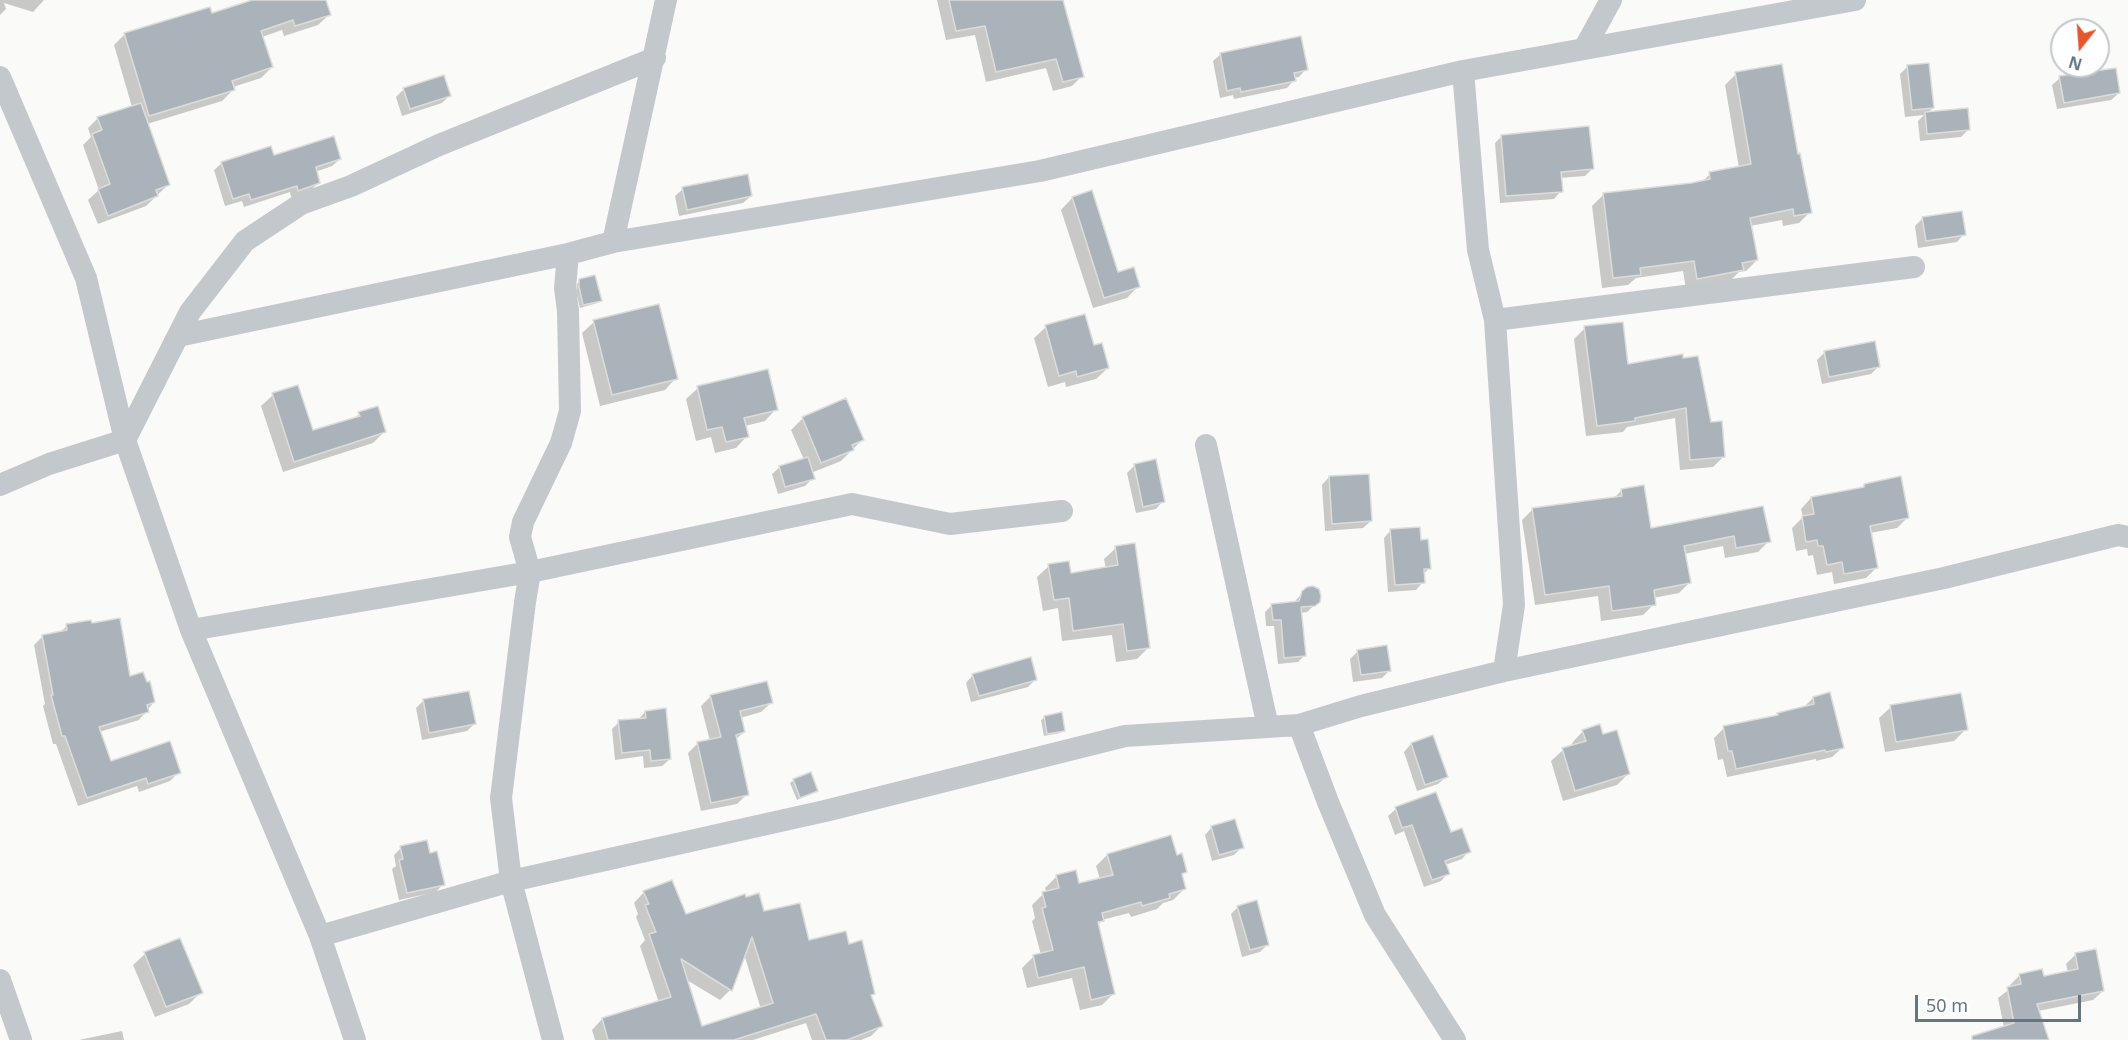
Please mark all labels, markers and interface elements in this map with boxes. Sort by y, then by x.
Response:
north arrow [2050,18,2110,78]
text: N [2066,51,2085,76]
scale bar [1918,983,2084,1021]
text: 50 m [1926,993,1968,1017]

